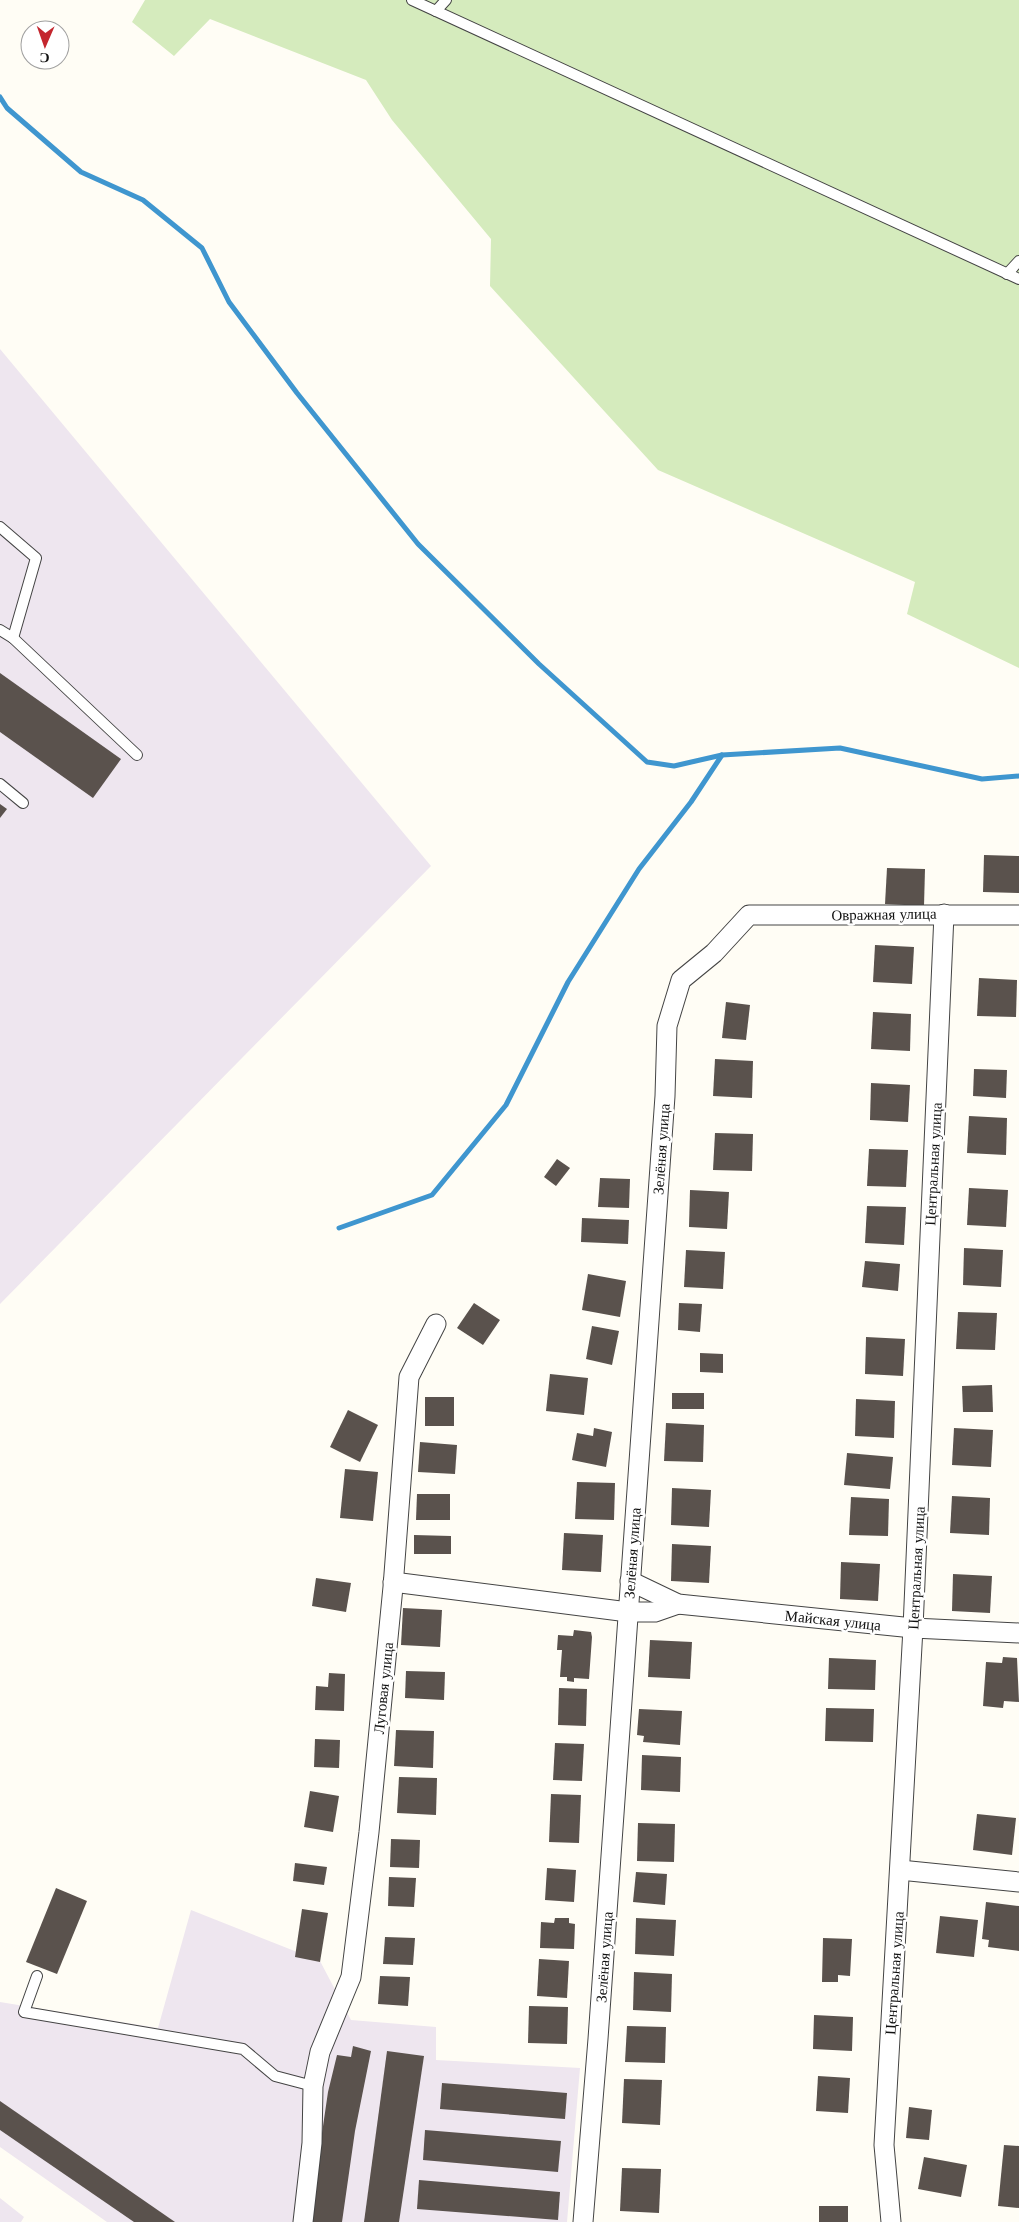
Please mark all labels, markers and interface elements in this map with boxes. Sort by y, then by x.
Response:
north arrow [20,20,70,70]
text: С [39,49,50,67]
street label: Овражная улица [831,904,937,924]
street label: Центральная улица [920,1101,946,1226]
street label: Зелёная улица [648,1102,674,1195]
street label: Центральная улица [903,1505,929,1630]
street label: Зелёная улица [619,1506,645,1599]
street label: Майская улица [784,1606,882,1635]
street label: Луговая улица [369,1641,397,1735]
street label: Зелёная улица [591,1910,617,2003]
street label: Центральная улица [880,1910,908,2035]

